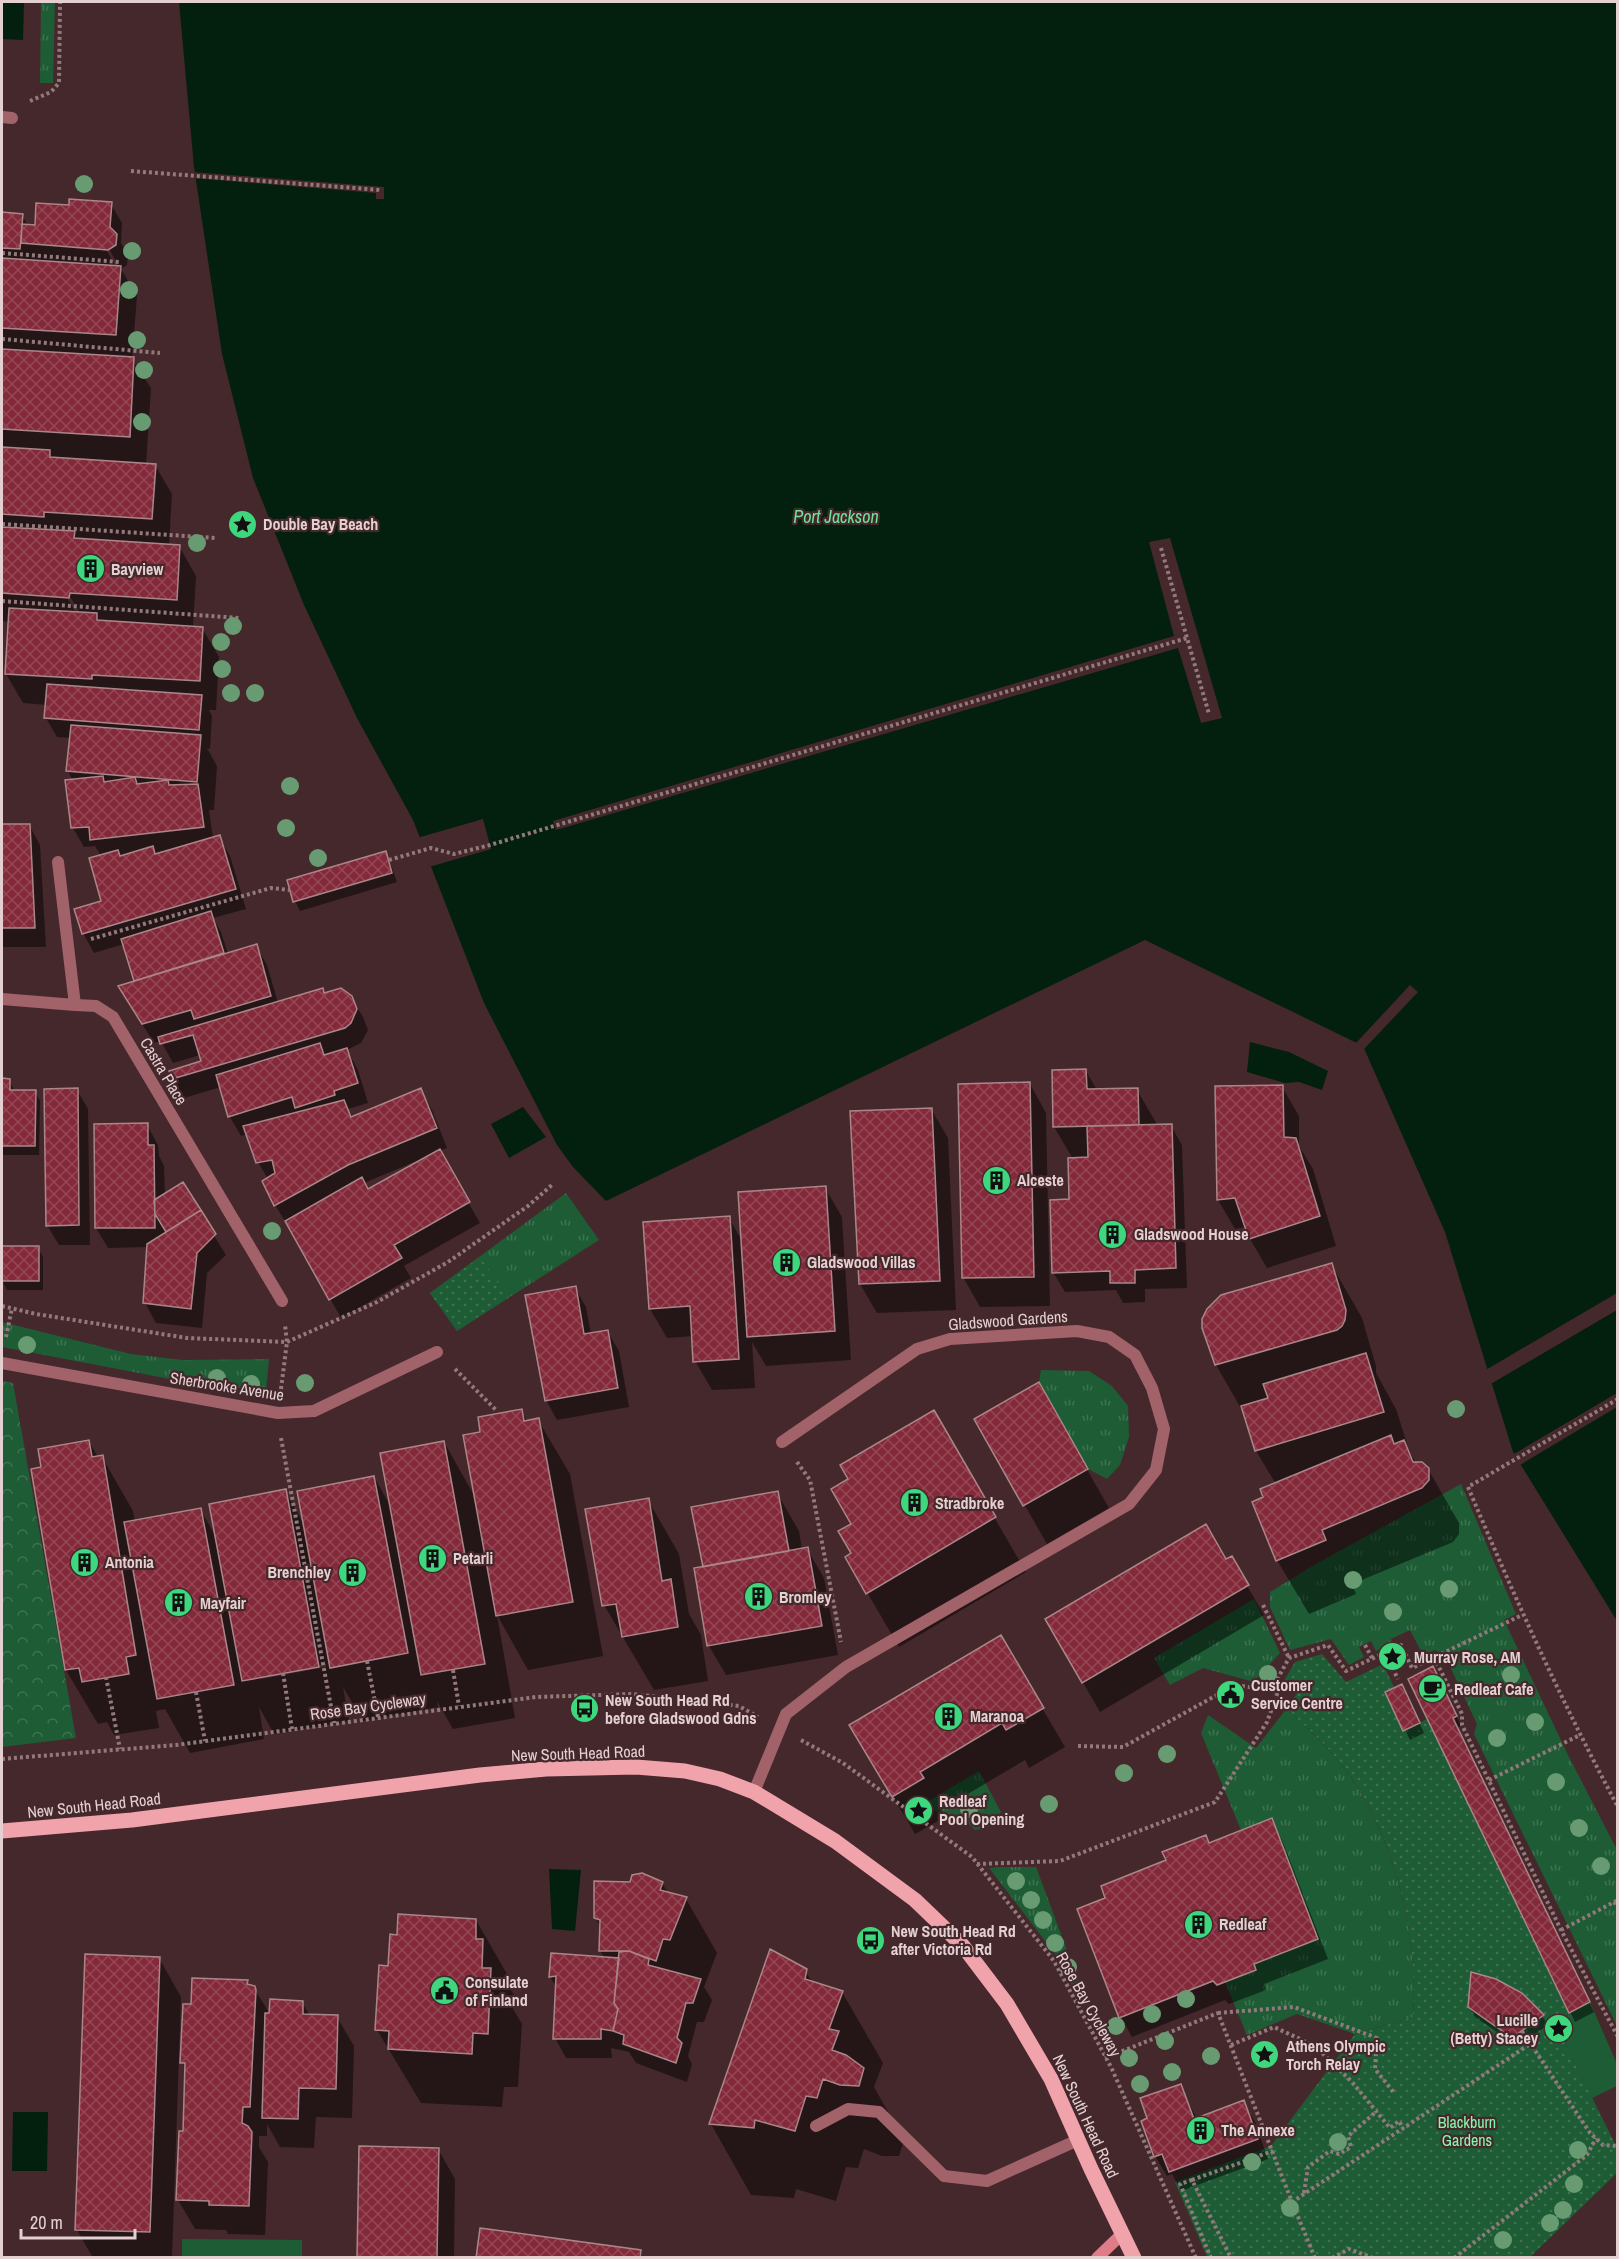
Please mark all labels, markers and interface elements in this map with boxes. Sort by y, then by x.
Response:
water label: Port Jackson [793,504,879,529]
place icon: Double Bay Beach [226,508,258,540]
place label: Double Bay Beach [263,513,378,535]
building icon: Bayview [74,553,106,585]
place label: Bayview [111,558,164,580]
street label: Castra Place [135,1033,193,1109]
building icon: Alceste [980,1164,1012,1196]
place label: Alceste [1017,1169,1064,1191]
building icon: Gladswood House [1097,1218,1129,1250]
place label: Gladswood House [1134,1223,1248,1245]
building icon: Gladswood Villas [770,1246,802,1278]
place label: Gladswood Villas [807,1251,915,1273]
street label: Gladswood Gardens [948,1305,1068,1335]
street label: Sherbrooke Avenue [168,1366,286,1406]
building icon: Stradbroke [898,1487,930,1519]
place label: Stradbroke [935,1492,1004,1514]
building icon: Petarli [416,1542,448,1574]
building icon: Antonia [68,1546,100,1578]
place label: Petarli [453,1547,493,1569]
place label: Antonia [105,1551,155,1573]
building icon: Brenchley [336,1556,368,1588]
place label: Brenchley [268,1561,332,1583]
building icon: Bromley [742,1581,774,1613]
place label: Bromley [779,1586,832,1608]
building icon: Mayfair [163,1587,195,1619]
place label: Mayfair [200,1592,247,1614]
place icon: Murray Rose, AM [1377,1641,1409,1673]
place label: Murray Rose, AM [1414,1646,1521,1668]
cafe icon: Redleaf Cafe [1417,1673,1449,1705]
place label: Customer Service Centre [1251,1674,1343,1714]
public building icon: Customer Service Centre [1214,1678,1246,1710]
place label: Redleaf Cafe [1454,1678,1533,1700]
street label: Rose Bay Cycleway [309,1687,428,1725]
place label: New South Head Rd before Gladswood Gdns [605,1689,757,1729]
bus stop icon: New South Head Rd before Gladswood Gdns [568,1693,600,1725]
building icon: Maranoa [933,1700,965,1732]
place label: Maranoa [970,1705,1025,1727]
street label: New South Head Road [511,1740,645,1766]
street label: New South Head Road [26,1787,162,1823]
place label: Redleaf Pool Opening [939,1790,1024,1830]
place icon: Redleaf Pool Opening [902,1794,934,1826]
building icon: Redleaf [1182,1908,1214,1940]
place label: Redleaf [1219,1913,1267,1935]
place label: New South Head Rd after Victoria Rd [891,1920,1016,1960]
bus stop icon: New South Head Rd after Victoria Rd [854,1924,886,1956]
street label: Rose Bay Cycleway [1051,1948,1127,2061]
place label: Consulate of Finland [465,1971,528,2011]
public building icon: Consulate of Finland [428,1975,460,2007]
place label: Lucille (Betty) Stacey [1451,2009,1539,2049]
place icon: Lucille (Betty) Stacey [1543,2013,1575,2045]
place label: Athens Olympic Torch Relay [1286,2035,1386,2075]
place icon: Athens Olympic Torch Relay [1249,2039,1281,2071]
street label: New South Head Road [1048,2051,1124,2181]
park label: Blackburn Gardens [1438,2111,1496,2151]
building icon: The Annexe [1184,2114,1216,2146]
place label: The Annexe [1221,2119,1295,2141]
scale bar [21,2202,135,2240]
text: 20 m [30,2210,63,2235]

